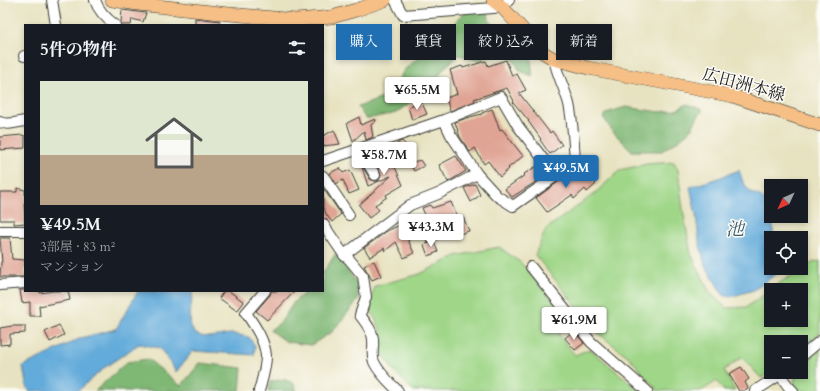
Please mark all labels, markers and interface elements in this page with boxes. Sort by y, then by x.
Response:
chip: 購入 [336,24,392,60]
chip: 賃貸 [400,24,456,60]
chip: 絞り込み [464,24,548,60]
chip: 新着 [556,24,612,60]
icon: filters [286,37,308,59]
text: 5件の物件 [40,38,117,61]
street label: 広田洲本線 [700,62,788,107]
pin: ¥65.5M [384,77,450,111]
text: ¥65.5M [394,81,440,99]
icon: home [138,107,210,179]
pin: ¥58.7M [351,142,417,176]
text: ¥58.7M [361,146,407,164]
pin: ¥49.5M [533,155,599,189]
text: ¥49.5M [543,159,589,177]
north arrow [764,179,808,223]
map controls [764,179,808,379]
text: ¥49.5M [40,213,101,236]
pin: ¥43.3M [398,214,464,248]
water label: 池 [726,217,746,242]
text: ¥43.3M [408,218,454,236]
button: locate [764,231,808,275]
text: 3部屋 · 83 m² [40,238,115,256]
text: マンション [40,258,104,276]
button: + [764,283,808,327]
pin: ¥61.9M [541,307,607,341]
text: ¥61.9M [551,311,597,329]
button: − [764,335,808,379]

